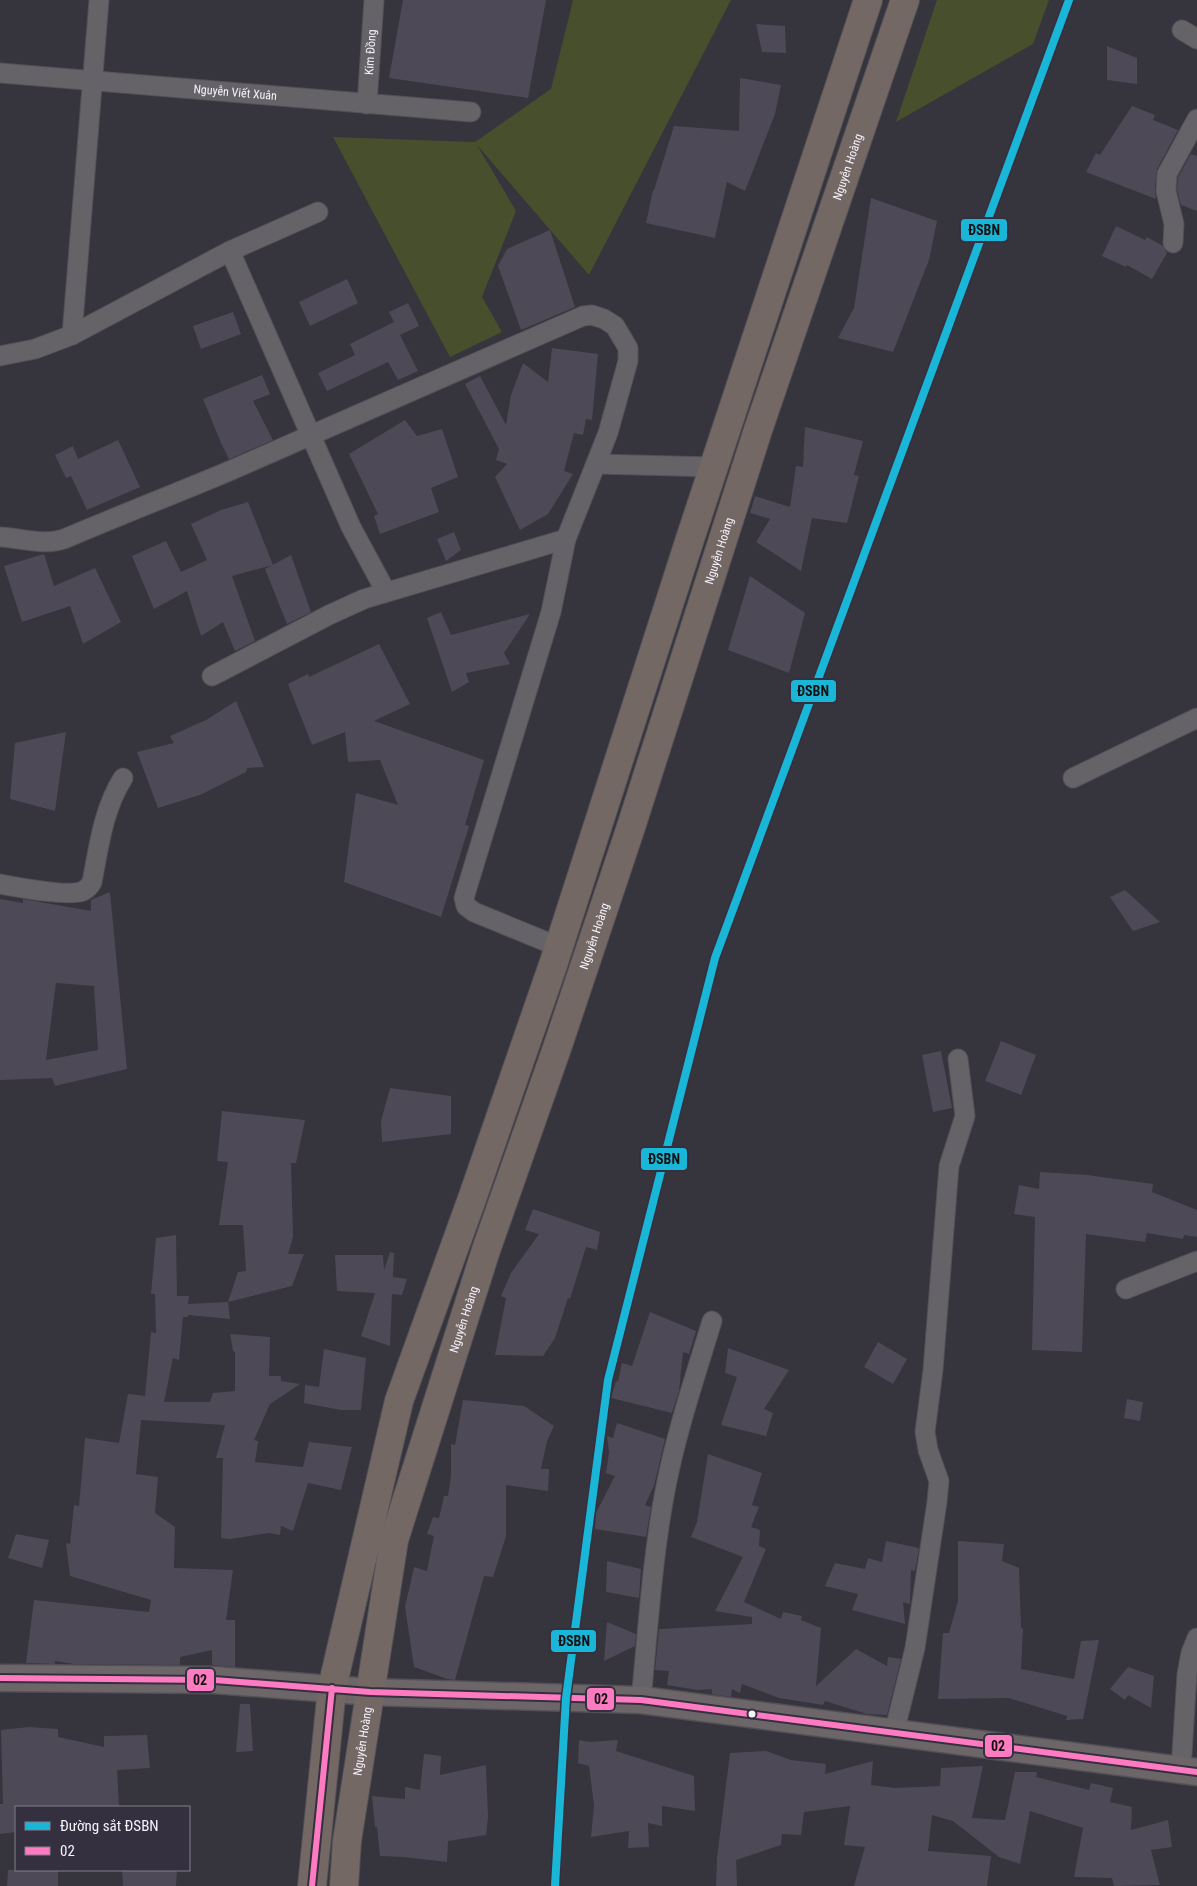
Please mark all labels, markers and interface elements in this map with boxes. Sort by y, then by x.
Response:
street label: Kim Đồng [362,29,379,75]
street label: Nguyễn Viết Xuân [193,82,278,103]
street label: Nguyễn Hoàng [830,132,866,202]
line badge: ĐSBN [960,218,1008,242]
text: ĐSBN [968,222,1000,238]
street label: Nguyễn Hoàng [702,516,737,586]
line badge: ĐSBN [790,679,837,703]
text: ĐSBN [797,683,829,699]
street label: Nguyễn Hoàng [577,901,612,971]
line badge: ĐSBN [640,1147,688,1171]
text: ĐSBN [648,1151,680,1167]
street label: Nguyễn Hoàng [447,1284,481,1355]
line badge: ĐSBN [550,1629,597,1653]
text: ĐSBN [558,1633,590,1649]
line badge: 02 [186,1668,215,1692]
text: 02 [193,1672,207,1688]
line badge: 02 [586,1687,615,1711]
text: 02 [594,1691,608,1707]
street label: Nguyễn Hoàng [350,1706,375,1777]
unlabelled marker [747,1709,757,1719]
line badge: 02 [984,1734,1013,1758]
text: 02 [991,1738,1005,1754]
legend [15,1806,190,1871]
text: Đường sắt ĐSBN [60,1817,159,1835]
text: 02 [60,1842,75,1860]

